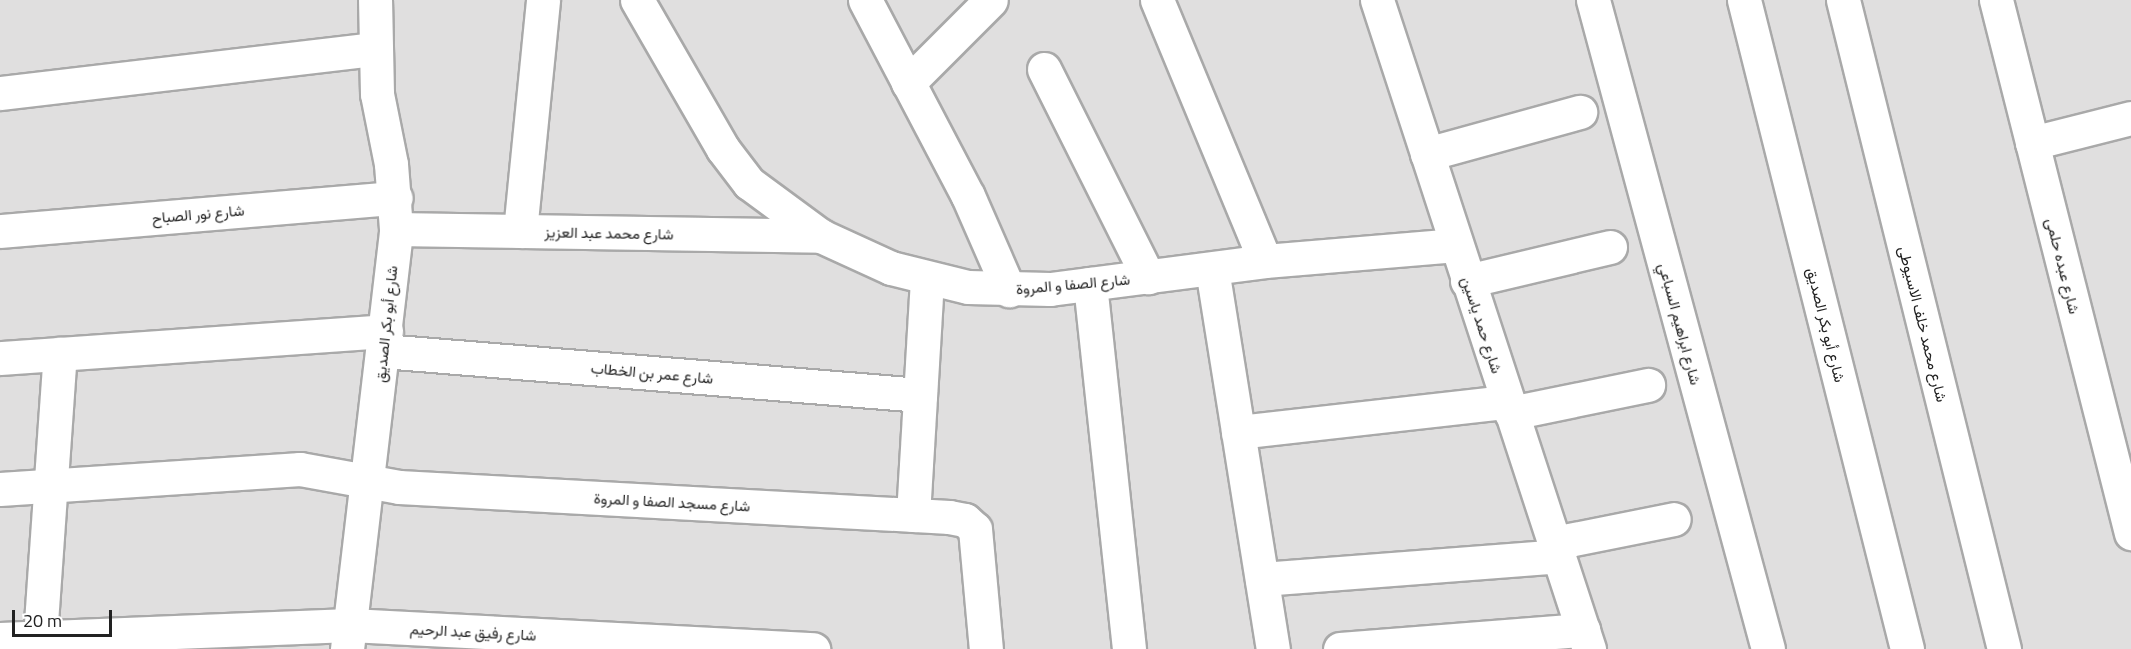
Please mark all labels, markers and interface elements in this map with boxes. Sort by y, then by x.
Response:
street label: شارع نور الصباح [151,201,245,227]
street label: شارع عبده حلمى [2042,216,2084,316]
street label: شارع محمد عبد العزيز [544,223,674,243]
street label: شارع محمد خلف الاسيوطى [1895,244,1951,404]
street label: شارع ابراهيم السباعي [1655,261,1705,387]
street label: شارع أبو بكر الصديق [371,265,401,383]
street label: شارع أبو بكر الصديق [1803,266,1849,384]
street label: شارع الصفا و المروة [1015,270,1131,298]
street label: شارع حمد ياسين [1458,274,1506,376]
street label: شارع عمر بن الخطاب [590,359,714,387]
street label: شارع مسجد الصفا و المروة [593,489,751,515]
scale bar [15,598,116,636]
text: 20 m [23,607,62,634]
street label: شارع رفيق عبد الرحيم [409,620,537,644]

